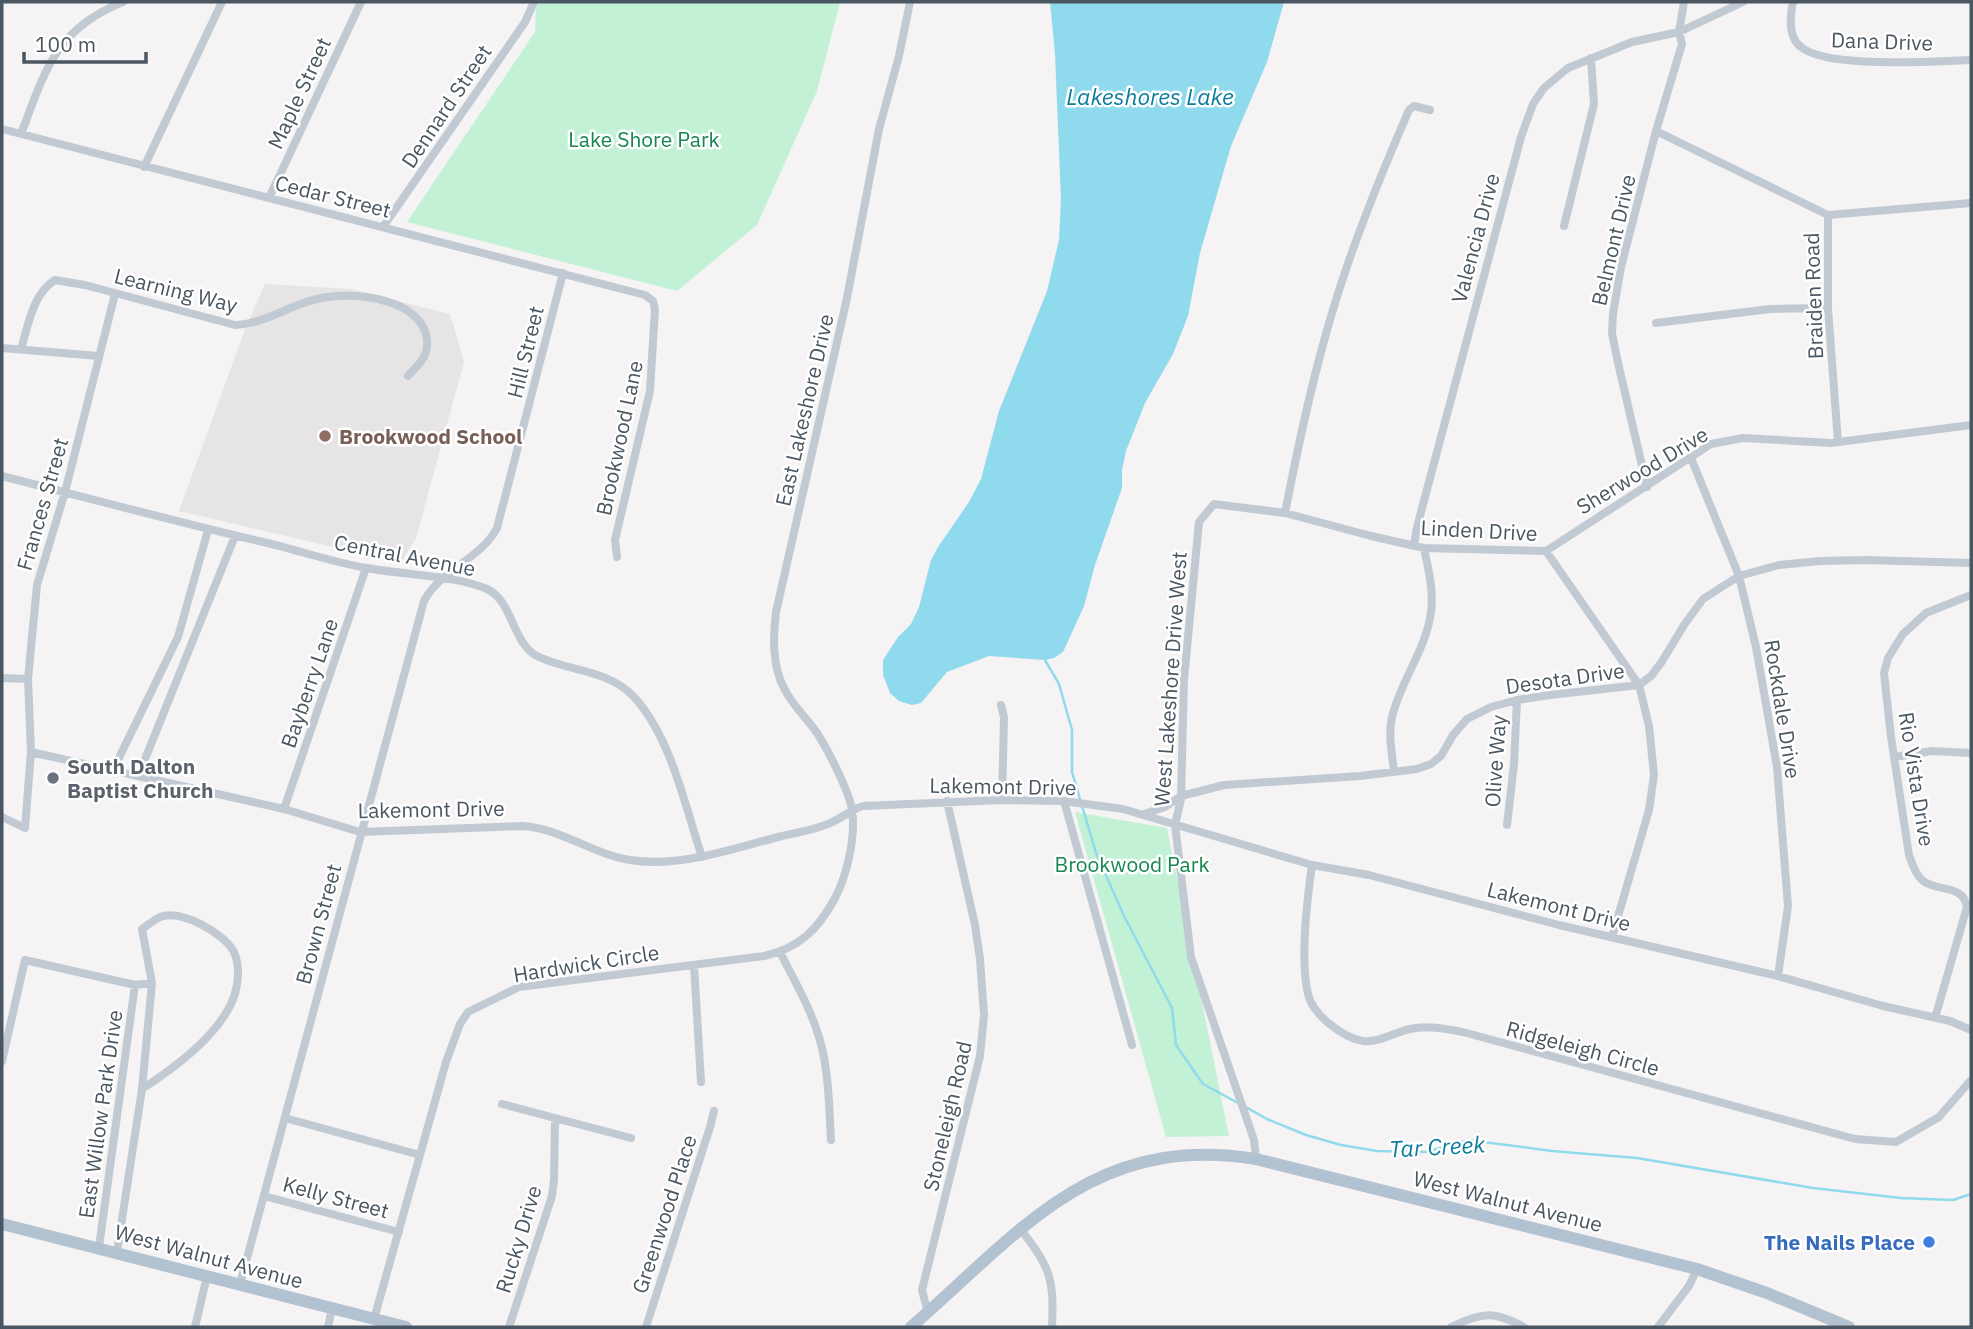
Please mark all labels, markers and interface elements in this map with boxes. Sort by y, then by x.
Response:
scale bar [24,21,147,65]
street label: Dana Drive [1830,25,1934,57]
text: 100 m [35,30,96,58]
street label: Maple Street [261,33,337,153]
street label: Dennard Street [394,39,498,173]
water label: Lakeshores Lake [1066,81,1234,111]
park label: Lake Shore Park [568,125,720,153]
street label: Cedar Street [272,168,394,224]
street label: Valencia Drive [1444,170,1506,306]
street label: Belmont Drive [1584,172,1642,308]
street label: Braiden Road [1797,232,1829,360]
street label: Learning Way [111,261,241,319]
street label: Hill Street [500,303,550,401]
street label: East Lakeshore Drive [768,311,840,509]
street label: Brookwood Lane [589,358,649,518]
street label: Sherwood Drive [1571,420,1713,520]
place label: Brookwood School [339,422,522,450]
marker: Brookwood School [317,428,333,444]
street label: Frances Street [10,434,74,574]
street label: Linden Drive [1420,513,1538,547]
street label: Central Avenue [332,528,478,582]
street label: West Lakeshore Drive West [1147,551,1193,807]
street label: Bayberry Lane [274,615,344,751]
street label: Rockdale Drive [1758,637,1808,781]
street label: Desota Drive [1504,656,1626,700]
street label: Rio Vista Drive [1893,710,1941,848]
street label: Olive Way [1478,713,1512,808]
place label: South Dalton Baptist Church [67,752,214,804]
marker: South Dalton Baptist Church [45,770,61,786]
street label: Lakemont Drive [929,771,1077,801]
street label: Lakemont Drive [357,794,505,824]
park label: Brookwood Park [1054,850,1210,878]
street label: Brown Street [288,861,348,987]
street label: Lakemont Drive [1484,875,1634,937]
street label: Hardwick Circle [511,938,661,988]
street label: East Willow Park Drive [72,1008,128,1220]
street label: Ridgeleigh Circle [1503,1014,1663,1082]
street label: Stoneleigh Road [916,1038,978,1194]
water label: Tar Creek [1388,1128,1487,1163]
street label: Greenwood Place [625,1131,703,1297]
street label: West Walnut Avenue [1410,1164,1606,1238]
street label: Kelly Street [280,1169,392,1225]
street label: Rucky Drive [488,1182,548,1296]
street label: West Walnut Avenue [112,1217,306,1295]
place label: The Nails Place [1764,1228,1915,1256]
marker: The Nails Place [1921,1234,1937,1250]

